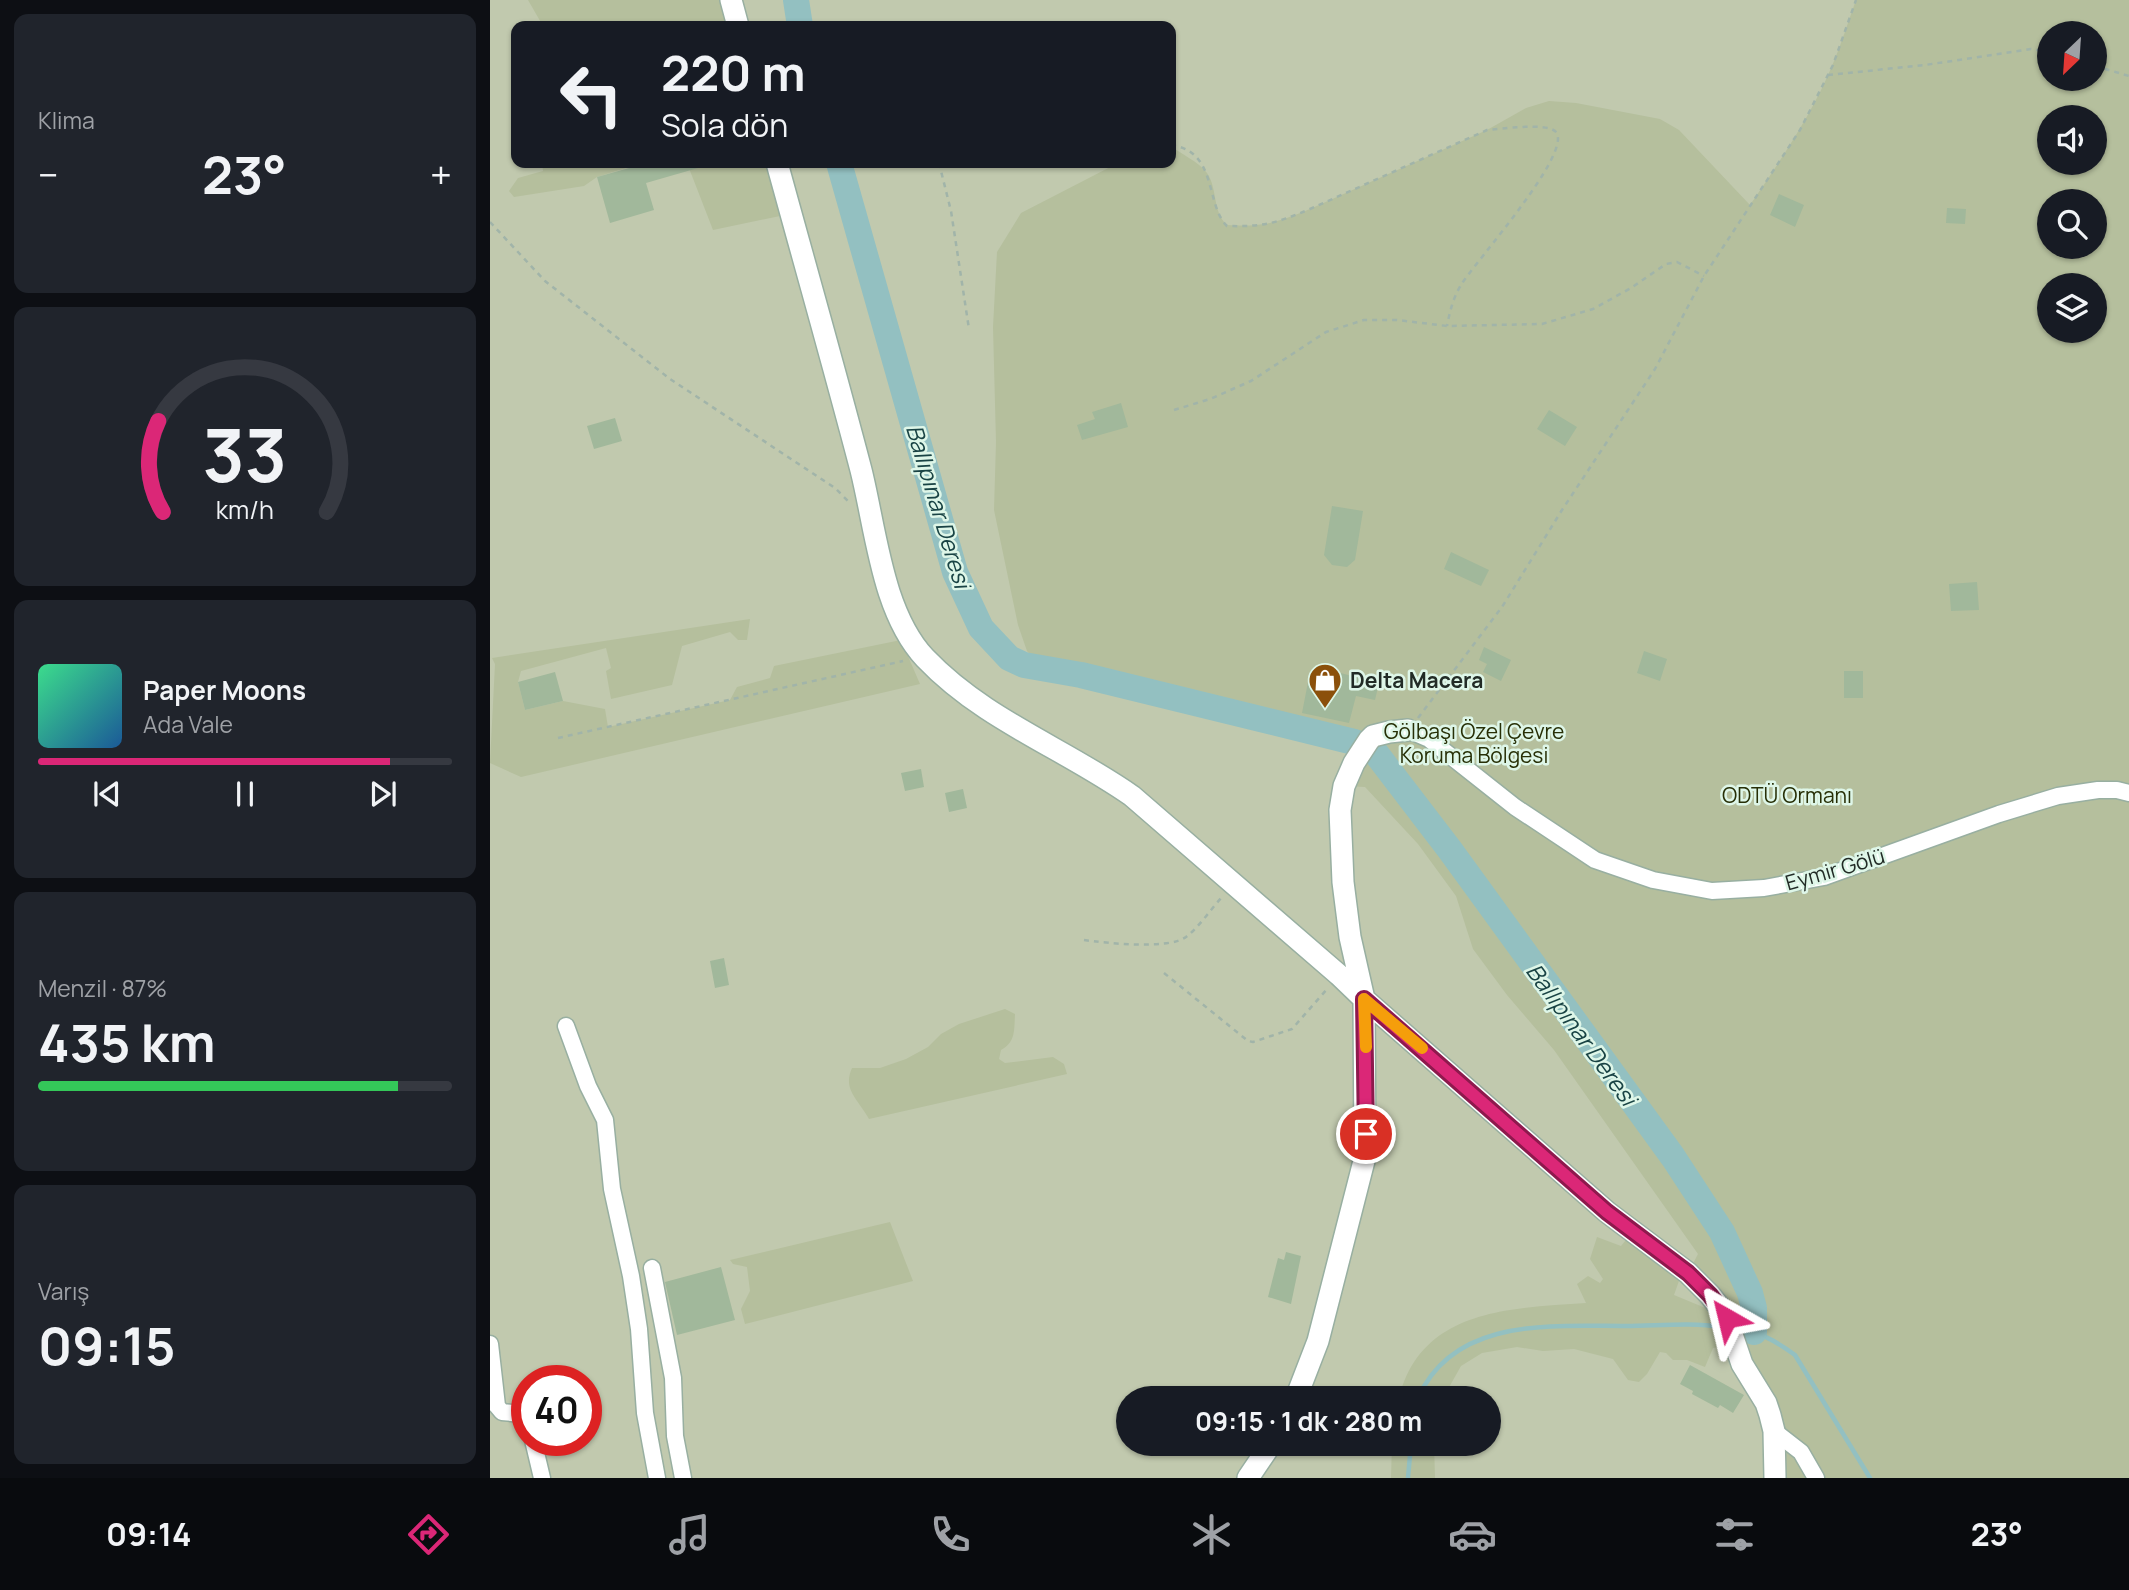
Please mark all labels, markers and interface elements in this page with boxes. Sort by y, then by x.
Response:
north arrow [2037,21,2107,91]
map controls [2037,21,2107,343]
text: 220 m [661,39,805,106]
icon: left [546,49,637,140]
text: Sola dön [661,103,788,147]
text: Klima [38,104,95,136]
button: sound [2037,105,2107,175]
text: 23° [202,139,287,210]
text: − [38,148,59,200]
text: + [430,148,452,200]
button: search [2037,189,2107,259]
button: layers [2037,273,2107,343]
text: 33 [203,405,287,505]
water label: Ballıpınar Deresi [899,420,980,594]
text: km/h [216,492,274,527]
shop icon: Delta Macera [1306,661,1344,710]
place label: Delta Macera [1350,666,1483,694]
text: Paper Moons [143,672,306,708]
text: Ada Vale [143,708,233,740]
park label: Gölbaşı Özel Çevre Koruma Bölgesi [1384,717,1564,769]
icon: previous [88,775,126,813]
icon: pause [226,775,264,813]
icon: next [364,775,402,813]
park label: ODTÜ Ormanı [1722,781,1852,809]
street label: Eymir Gölü [1782,841,1888,897]
water label: Ballıpınar Deresi [1519,956,1646,1114]
text: Menzil · 87% [38,972,167,1004]
text: 435 km [38,1007,215,1078]
pin [1336,1104,1396,1164]
icon: arrive [1347,1115,1385,1153]
text: Varış [38,1275,89,1307]
position arrow [1690,1281,1764,1355]
text: 09:15 [38,1310,176,1381]
speed limit sign: 40 [511,1365,602,1456]
text: 09:15 · 1 dk · 280 m [1195,1403,1422,1439]
icon: directions [404,1510,453,1559]
icon: music [665,1510,714,1559]
icon: phone [926,1510,975,1559]
icon: climate [1187,1510,1236,1559]
icon: car [1448,1510,1497,1559]
icon: filters [1710,1510,1759,1559]
text: 09:14 [106,1512,192,1556]
text: 23° [1971,1512,2023,1556]

